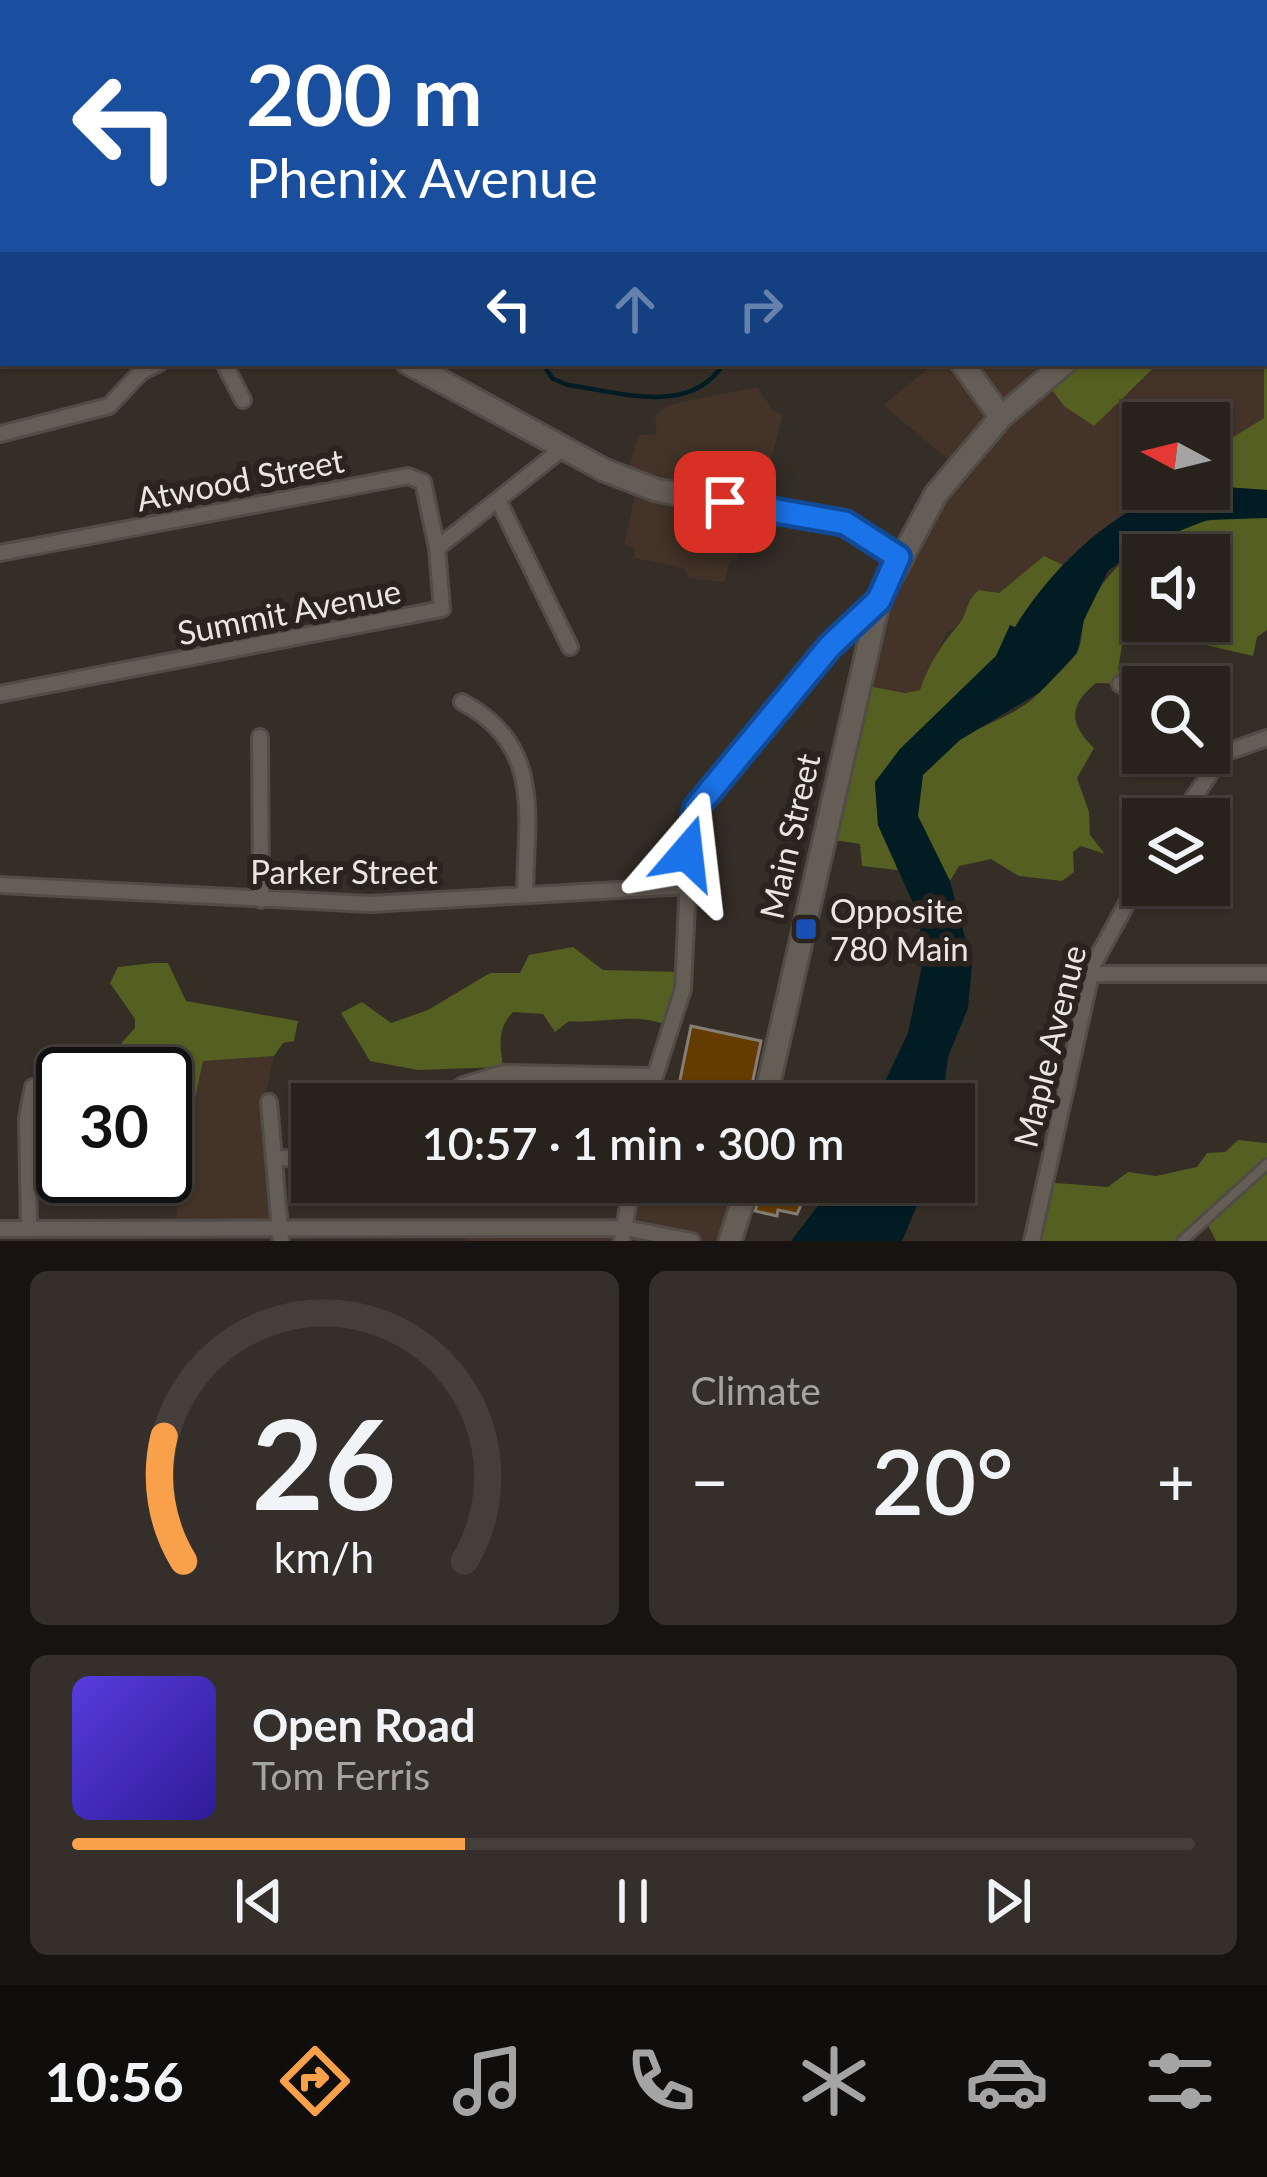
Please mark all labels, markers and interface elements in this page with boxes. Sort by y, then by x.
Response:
text: 200 m [246,43,483,144]
icon: left [48,48,204,204]
text: Phenix Avenue [246,145,598,210]
icon: left [476,276,542,342]
icon: ahead [602,276,668,342]
icon: right [728,276,794,342]
north arrow [1122,402,1230,510]
map controls [1122,402,1230,906]
street label: Atwood Street [133,439,347,519]
pin [674,451,776,553]
icon: arrive [692,469,758,535]
button: sound [1122,534,1230,642]
street label: Summit Avenue [174,570,404,652]
button: search [1122,666,1230,774]
street label: Main Street [751,749,827,922]
position arrow [624,790,750,916]
button: layers [1122,798,1230,906]
street label: Parker Street [250,851,438,891]
place label: Opposite 780 Main [830,890,969,968]
marker: Opposite 780 Main [793,916,819,942]
street label: Maple Avenue [1005,941,1093,1151]
speed limit sign: 30 [36,1047,192,1203]
text: 10:57 · 1 min · 300 m [422,1116,844,1170]
text: Climate [691,1367,821,1413]
text: 26 [252,1387,397,1537]
text: 20° [872,1426,1014,1534]
text: − [691,1441,729,1520]
text: + [1157,1441,1195,1520]
text: km/h [274,1531,374,1582]
text: Open Road [252,1698,476,1752]
text: Tom Ferris [252,1752,430,1798]
icon: previous [226,1868,292,1934]
icon: pause [600,1868,666,1934]
icon: next [975,1868,1041,1934]
icon: directions [273,2039,357,2123]
icon: music [446,2039,530,2123]
icon: phone [619,2039,703,2123]
icon: climate [792,2039,876,2123]
icon: car [965,2039,1049,2123]
icon: filters [1138,2039,1222,2123]
text: 10:56 [45,2049,184,2114]

